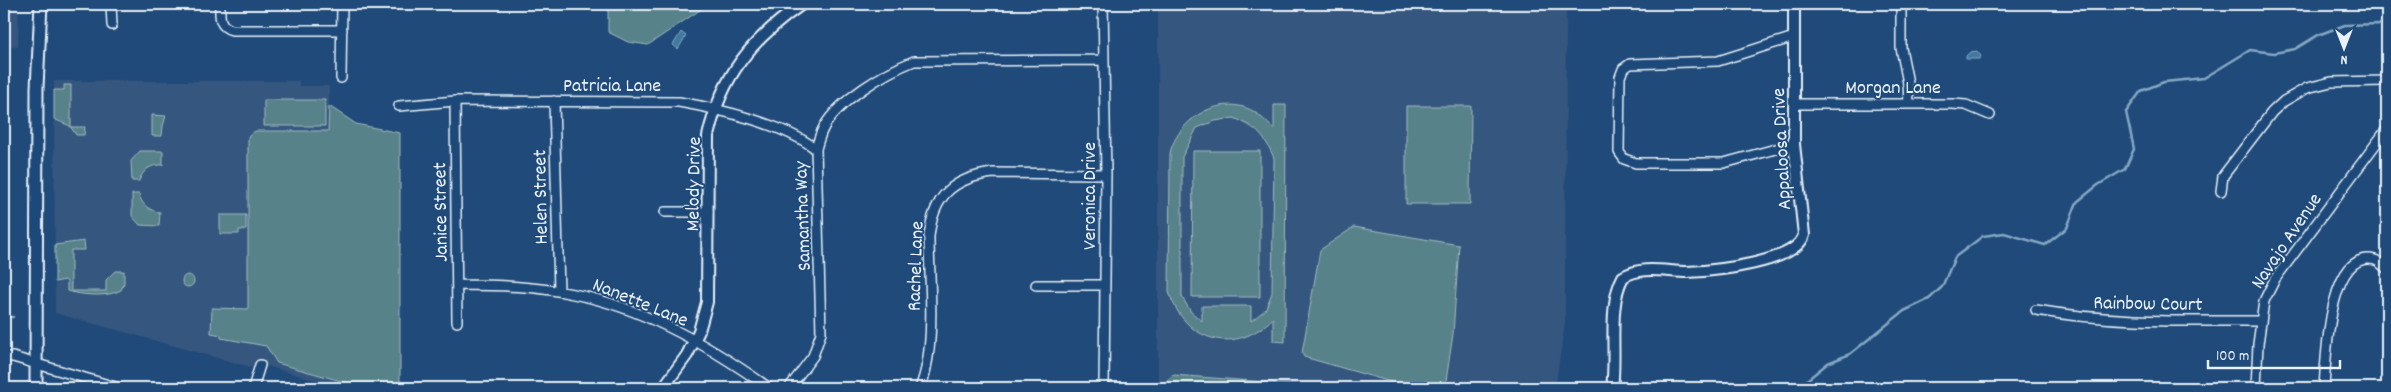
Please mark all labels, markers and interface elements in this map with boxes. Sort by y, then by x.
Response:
north arrow [2318,22,2368,72]
text: N [2340,49,2347,69]
street label: Patricia Lane [563,73,661,101]
street label: Morgan Lane [1845,75,1941,103]
street label: Appaloosa Drive [1766,87,1800,211]
street label: Melody Drive [680,136,710,232]
street label: Veronica Drive [1077,142,1105,250]
street label: Helen Street [527,149,557,245]
street label: Samantha Way [788,160,820,271]
street label: Janice Street [427,162,457,262]
street label: Navajo Avenue [2245,188,2330,295]
street label: Rachel Lane [901,220,933,312]
street label: Nanette Lane [588,272,692,336]
street label: Rainbow Court [2093,290,2203,320]
scale bar [2208,337,2341,369]
text: 100 m [2216,346,2249,368]

